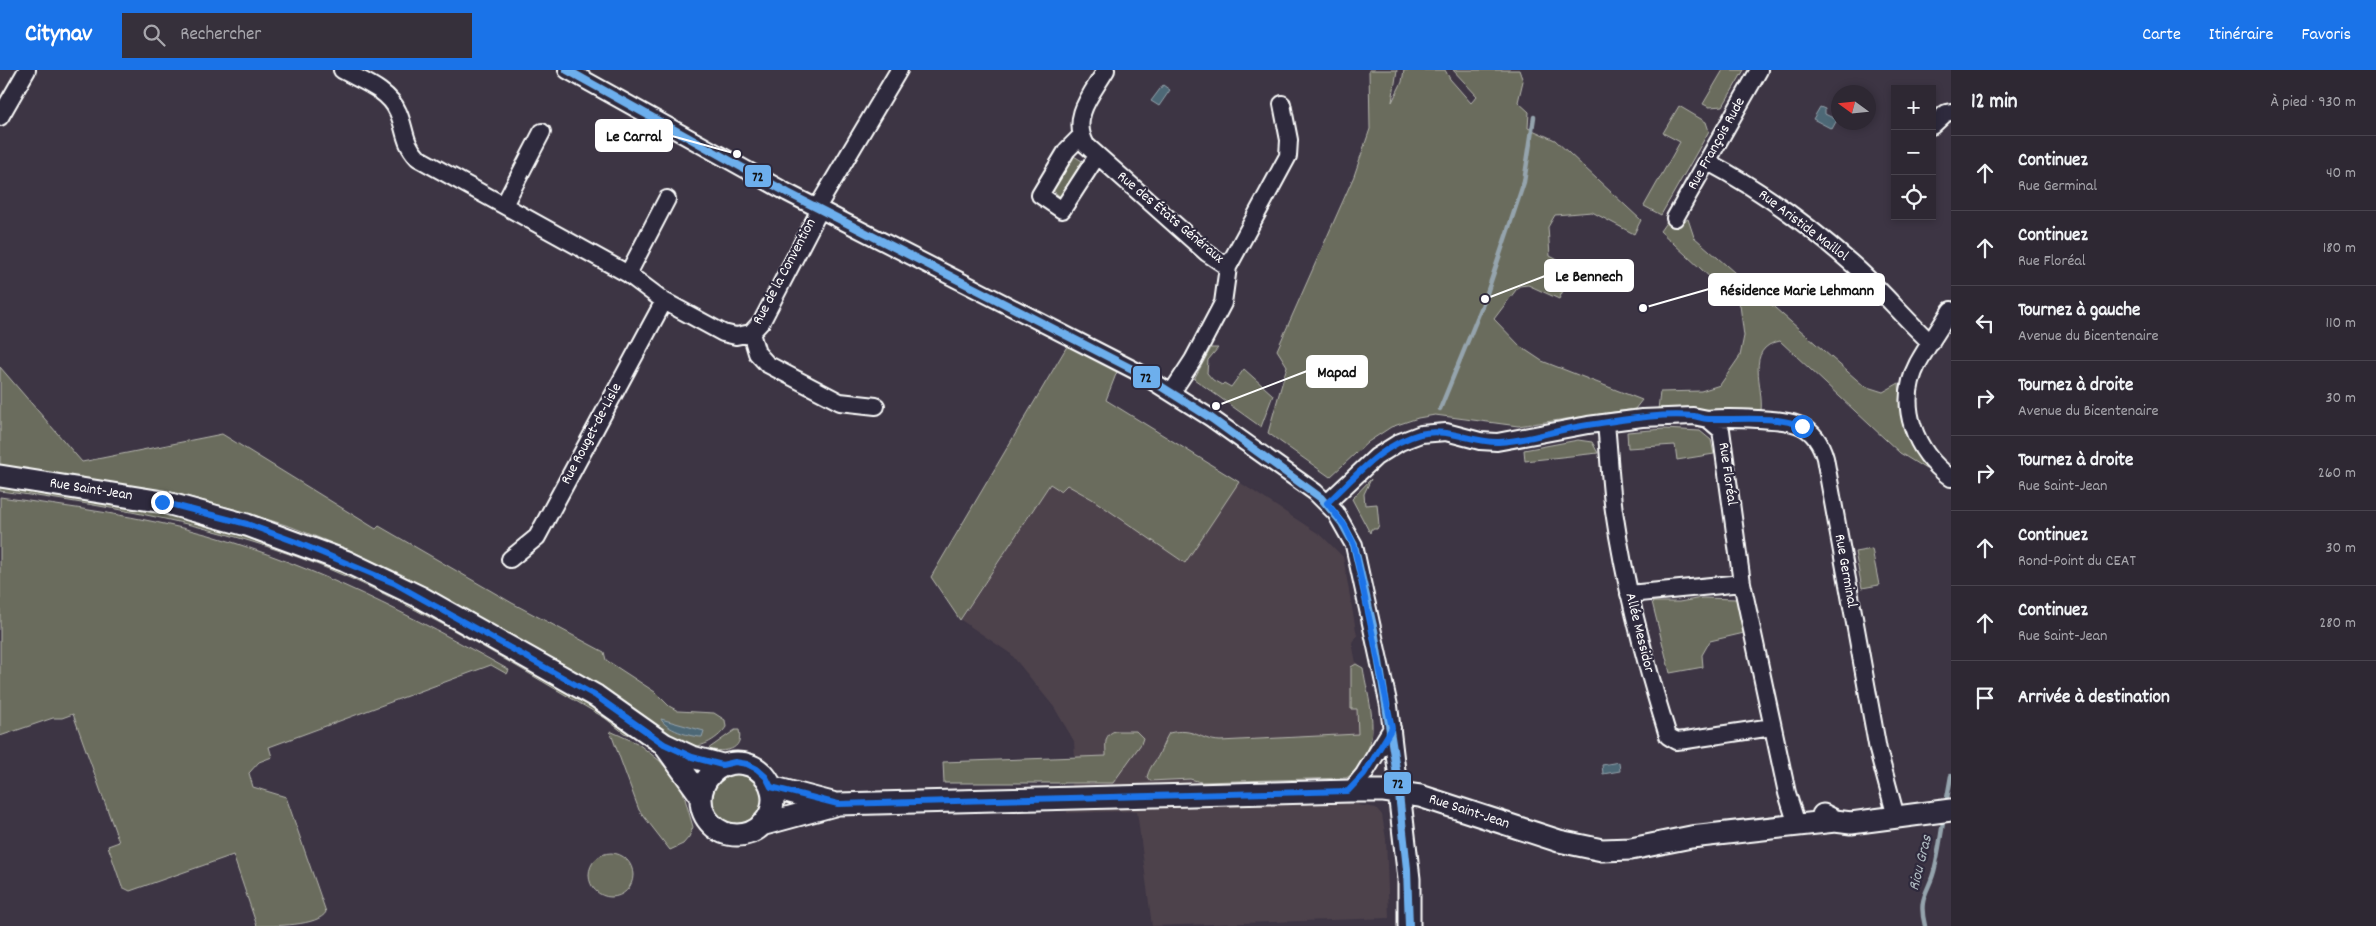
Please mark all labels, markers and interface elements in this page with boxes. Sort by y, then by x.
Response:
search box [122,13,472,58]
text: Citynav [25,18,92,52]
icon: search [140,21,168,49]
text: Rechercher [180,22,261,49]
text: Carte [2142,23,2181,48]
text: Itinéraire [2209,23,2273,48]
text: Favoris [2301,23,2351,48]
north arrow [1831,85,1876,130]
map controls [1891,85,1936,220]
button: + [1891,85,1936,130]
text: 12 min [1971,88,2018,118]
text: À pied · 930 m [2270,91,2356,114]
street label: Rue François Rude [1682,93,1752,194]
callout: Le Carral [596,120,672,151]
text: Le Carral [606,126,662,149]
button: − [1891,130,1936,175]
text: Continuez [2018,148,2088,175]
icon: ahead [1971,159,1999,187]
text: 40 m [2326,162,2356,185]
line badge: 72 [744,164,772,188]
street label: Rue des États Généraux [1112,167,1229,270]
text: 72 [752,168,764,188]
button: locate [1891,175,1936,220]
text: Rue Germinal [2018,175,2097,198]
street label: Rue Aristide Maillol [1753,185,1853,268]
street label: Rue de la Convention [748,215,822,329]
text: Continuez [2018,223,2088,250]
icon: ahead [1971,234,1999,262]
text: 180 m [2323,237,2356,260]
text: Rue Floréal [2018,250,2086,273]
callout: Le Bennech [1545,260,1633,291]
text: Le Bennech [1555,266,1623,289]
callout: Résidence Marie Lehmann [1709,274,1884,305]
text: Résidence Marie Lehmann [1720,280,1874,303]
text: Tournez à gauche [2018,298,2140,325]
icon: left [1971,309,1999,337]
text: 110 m [2326,312,2356,335]
text: Avenue du Bicentenaire [2018,325,2159,348]
callout: Mapad [1307,356,1367,387]
text: Mapad [1317,362,1357,385]
line badge: 72 [1132,365,1161,389]
text: 72 [1140,369,1152,389]
text: Tournez à droite [2018,373,2133,400]
street label: Rue Rouget-de-Lisle [556,379,628,489]
icon: right [1971,384,1999,412]
text: 30 m [2326,387,2356,410]
text: Avenue du Bicentenaire [2018,400,2159,423]
route start [1791,415,1814,438]
street label: Rue Floréal [1712,441,1742,507]
text: Tournez à droite [2018,448,2133,475]
icon: right [1971,459,1999,487]
text: 260 m [2318,462,2356,485]
street label: Rue Saint-Jean [48,473,134,507]
text: Rue Saint-Jean [2018,475,2107,498]
route end [151,491,174,514]
text: Continuez [2018,523,2088,550]
street label: Rue Germinal [1828,533,1862,610]
icon: ahead [1971,534,1999,562]
text: 30 m [2326,537,2356,560]
text: Rond-Point du CEAT [2018,550,2136,573]
street label: Allée Messidor [1618,591,1660,676]
text: Continuez [2018,598,2088,625]
icon: ahead [1971,609,1999,637]
text: 280 m [2319,612,2356,635]
text: Rue Saint-Jean [2018,625,2107,648]
icon: arrive [1971,684,1999,712]
text: Arrivée à destination [2018,685,2170,712]
line badge: 72 [1383,771,1412,795]
text: 72 [1392,775,1404,795]
street label: Rue Saint-Jean [1426,789,1512,835]
water label: Riou Gras [1903,832,1939,893]

